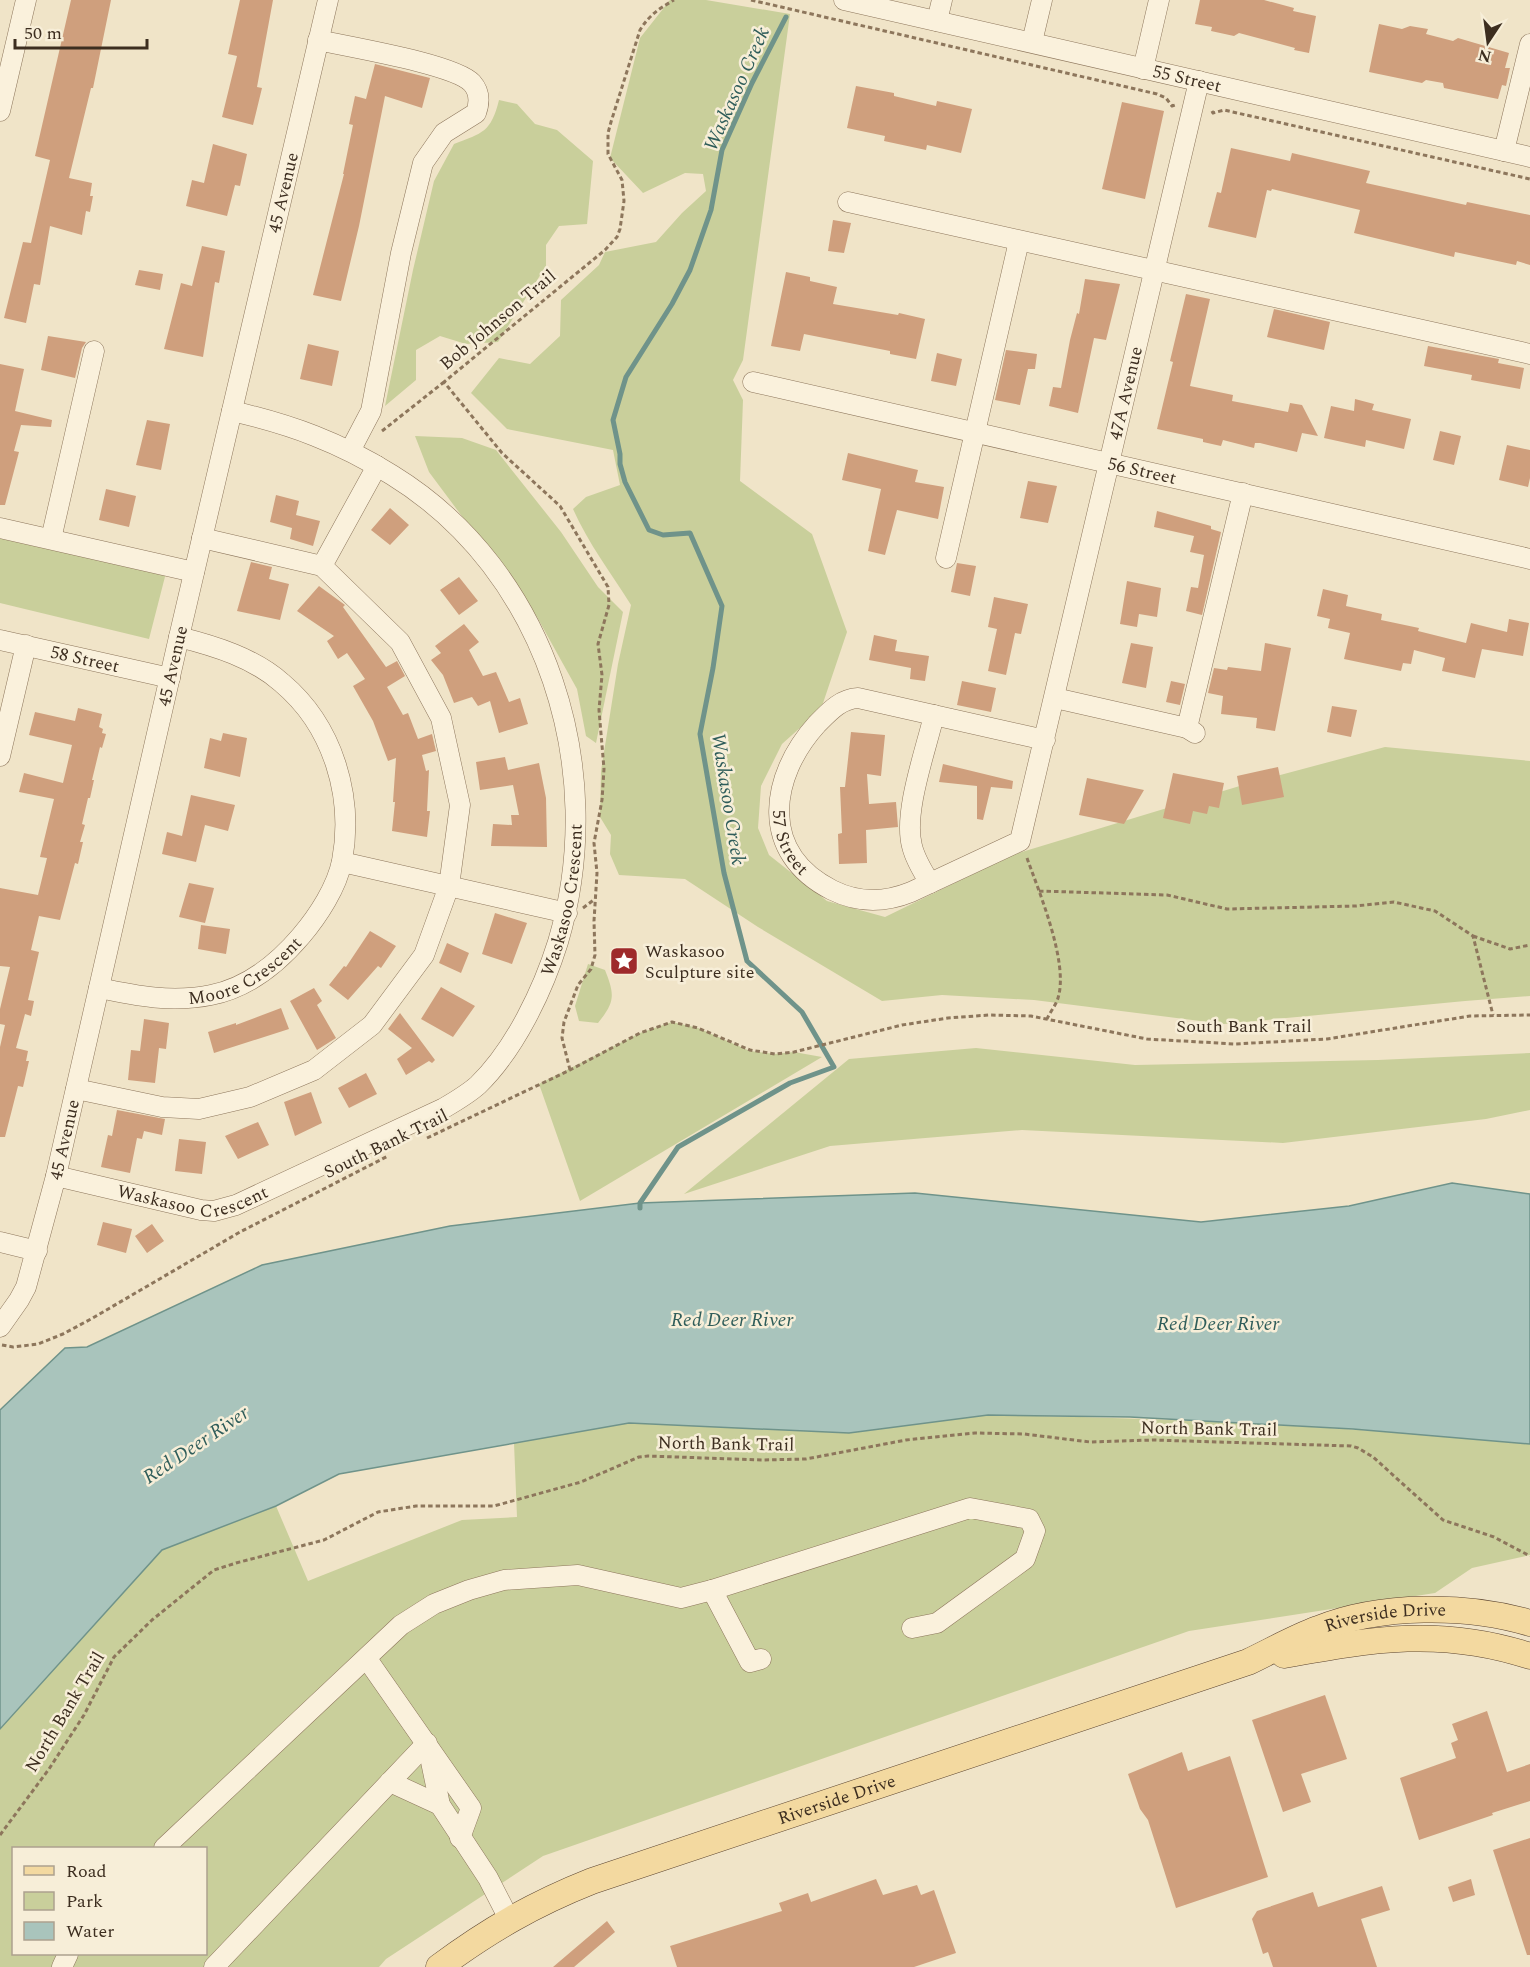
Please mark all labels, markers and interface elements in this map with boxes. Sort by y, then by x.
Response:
scale bar [15,12,147,50]
north arrow [1458,12,1518,72]
text: 50 m [24,20,62,47]
water label: Waskasoo Creek [696,21,778,156]
text: N [1476,42,1494,69]
street label: 55 Street [1150,58,1224,99]
street label: 45 Avenue [260,150,305,236]
street label: Bob Johnson Trail [434,263,562,377]
street label: 47A Avenue [1101,344,1150,443]
street label: 56 Street [1105,450,1179,492]
street label: 45 Avenue [150,623,195,709]
street label: 58 Street [48,638,122,680]
water label: Waskasoo Creek [703,731,753,868]
street label: 57 Street [766,809,815,881]
street label: Waskasoo Crescent [534,824,589,980]
street label: Moore Crescent [187,930,308,1012]
place label: Waskasoo Sculpture site [645,938,754,986]
place icon: Waskasoo Sculpture site [608,945,640,977]
street label: South Bank Trail [1176,1013,1312,1040]
street label: 45 Avenue [42,1097,87,1183]
street label: South Bank Trail [319,1102,453,1186]
street label: Waskasoo Crescent [115,1177,272,1224]
water label: Red Deer River [671,1305,794,1335]
water label: Red Deer River [1157,1309,1280,1339]
water label: Red Deer River [137,1398,256,1492]
street label: North Bank Trail [1140,1414,1278,1444]
street label: North Bank Trail [657,1429,795,1459]
street label: Riverside Drive [1321,1596,1446,1639]
street label: North Bank Trail [18,1646,112,1778]
street label: Riverside Drive [774,1767,899,1832]
legend [12,1847,207,1955]
text: Road [66,1858,107,1885]
text: Park [66,1888,103,1915]
text: Water [66,1918,114,1945]

